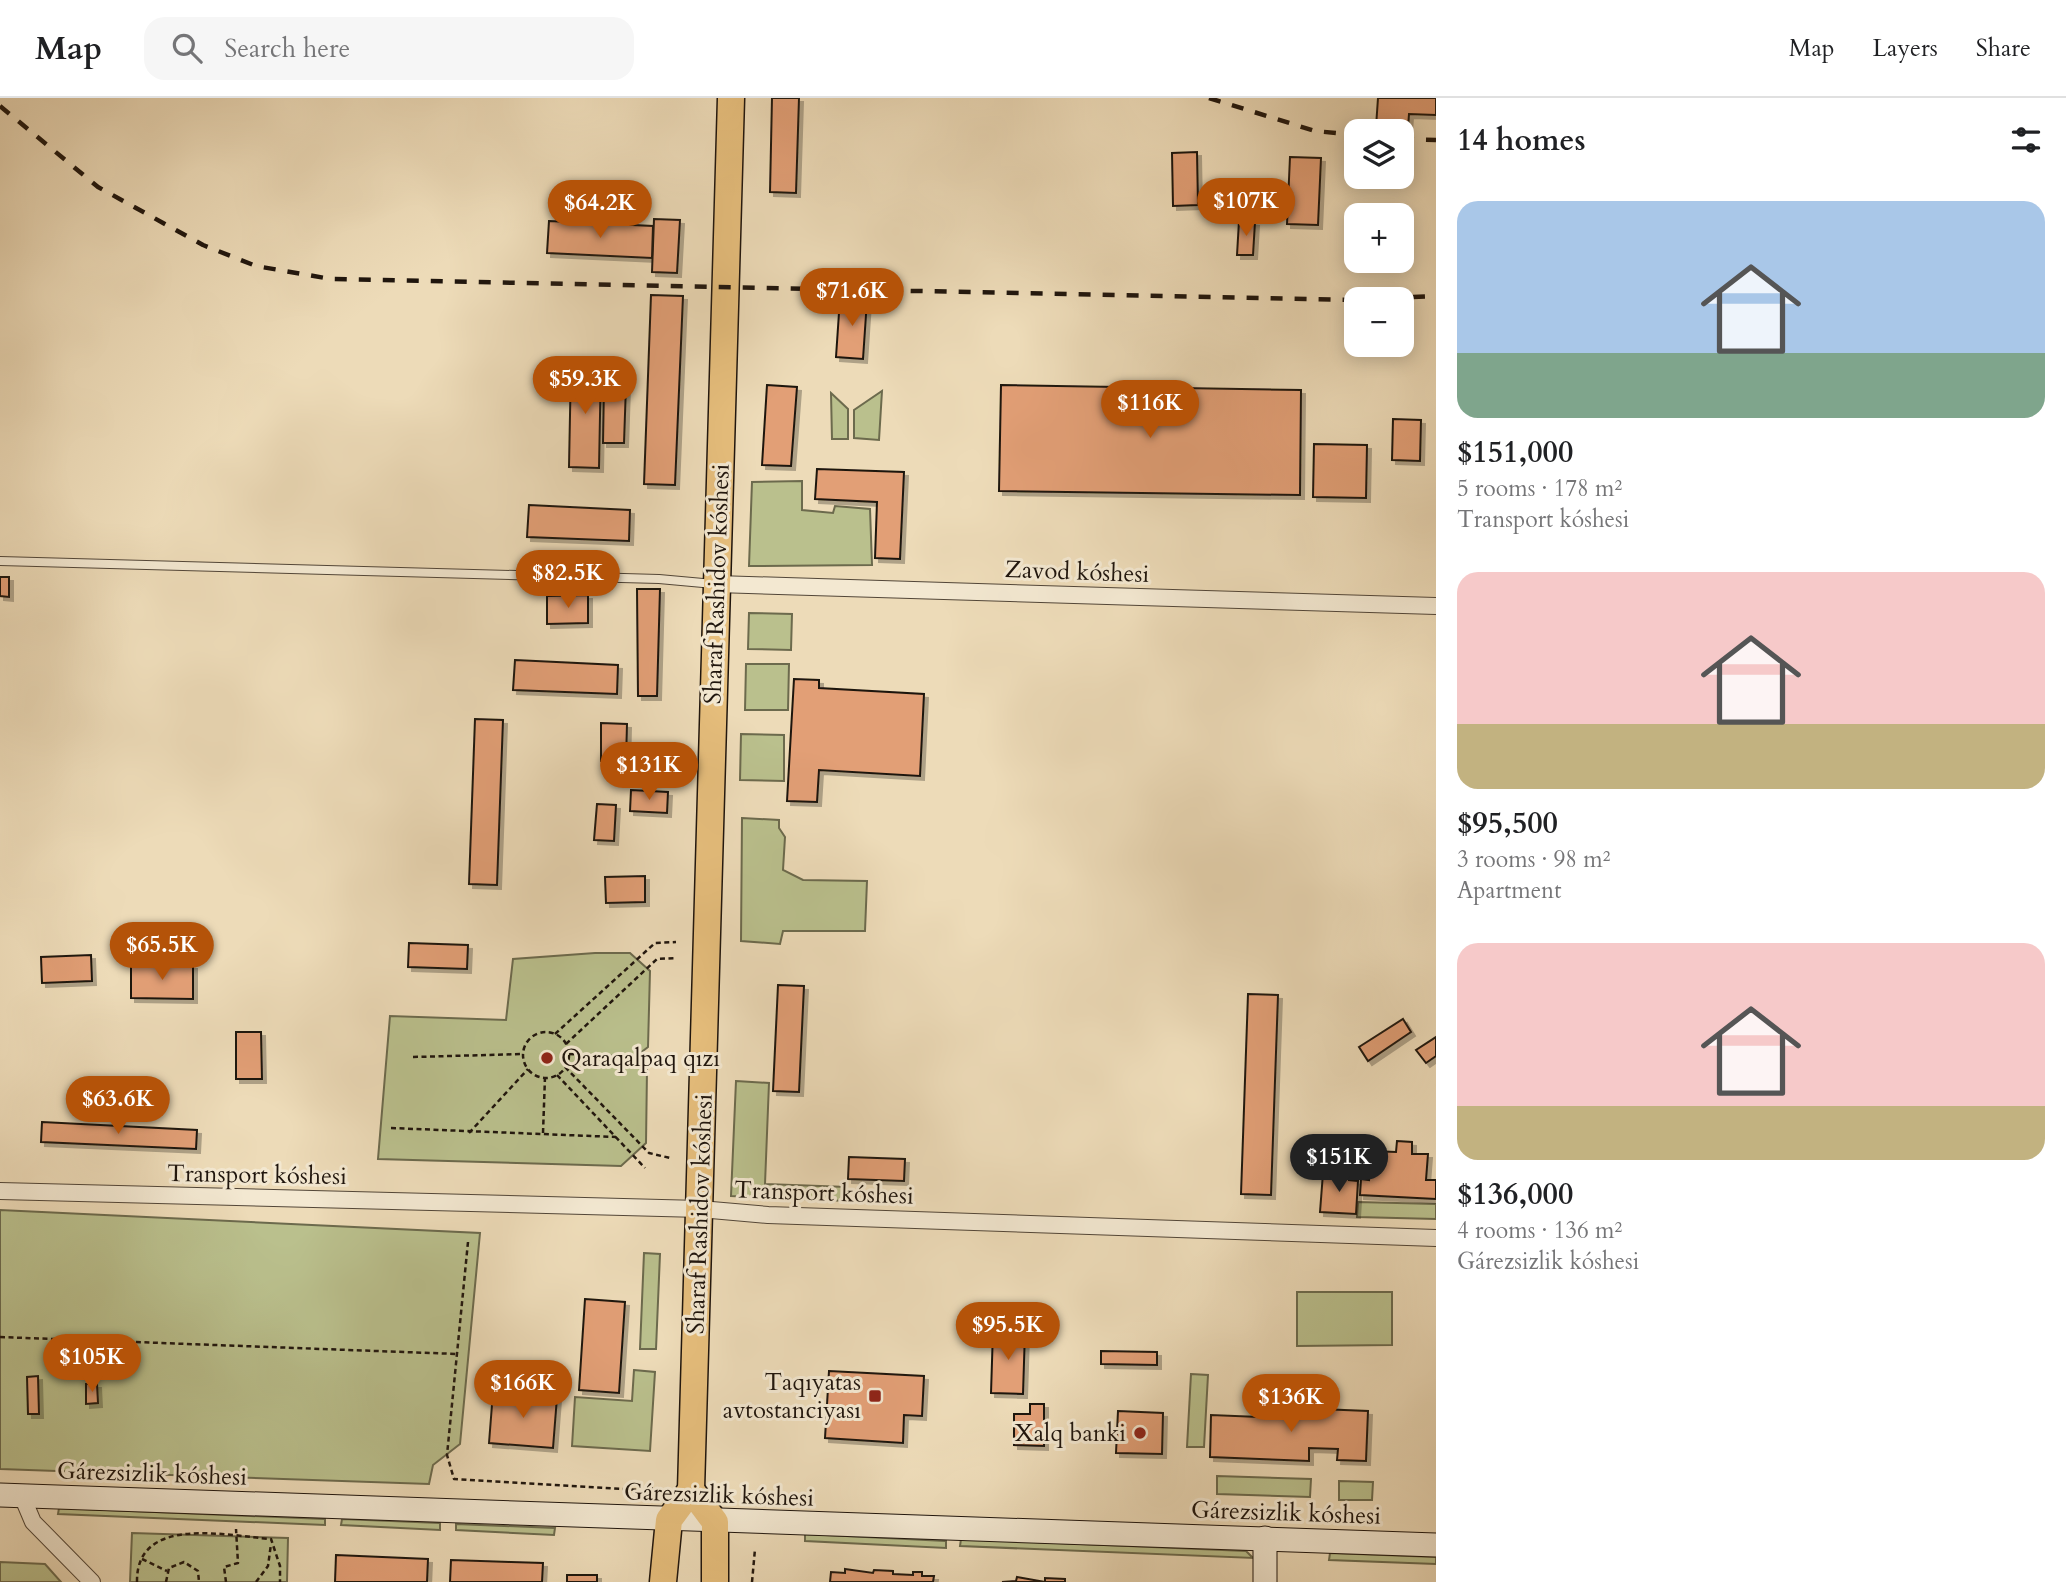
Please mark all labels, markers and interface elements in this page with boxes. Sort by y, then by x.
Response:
search box [144,17,634,80]
text: Map [35,26,102,71]
icon: search [168,29,206,67]
text: Search here [224,31,350,66]
text: Map [1789,32,1835,65]
text: Layers [1873,32,1938,65]
text: Share [1976,32,2031,65]
map controls [1344,119,1414,357]
button: layers [1344,119,1414,189]
text: 14 homes [1457,120,1586,161]
icon: filters [2007,121,2045,159]
pin: $107K [1197,178,1295,238]
pin: $64.2K [543,180,657,240]
text: $107K [1213,185,1279,216]
text: $64.2K [564,187,636,218]
button: + [1344,203,1414,273]
icon: home [1688,246,1814,372]
pin: $71.6K [795,268,909,328]
text: $71.6K [816,275,888,306]
button: − [1344,287,1414,357]
pin: $59.3K [528,356,642,416]
text: $59.3K [549,363,621,394]
pin: $116K [1101,380,1199,440]
text: $116K [1117,387,1183,418]
text: $151,000 [1457,432,1573,473]
street label: Sharaf Rashidov kóshesi [696,463,738,705]
text: 5 rooms · 178 m² [1457,473,1622,504]
text: Transport kóshesi [1457,504,1629,535]
pin: $82.5K [511,550,625,610]
street label: Zavod kóshesi [1004,553,1150,591]
text: $82.5K [532,557,604,588]
icon: home [1688,617,1814,743]
pin: $131K [600,742,698,802]
text: $131K [616,749,682,780]
text: $95,500 [1457,803,1558,844]
text: 3 rooms · 98 m² [1457,844,1610,875]
text: Apartment [1457,875,1561,906]
pin: $65.5K [105,922,219,982]
text: $65.5K [126,929,198,960]
icon: home [1688,988,1814,1114]
place label: Qaraqalpaq qızı [561,1042,720,1075]
marker: Qaraqalpaq qızı [539,1050,555,1066]
pin: $63.6K [61,1076,175,1136]
text: $63.6K [82,1083,154,1114]
street label: Sharaf Rashidov kóshesi [679,1093,721,1335]
pin: $151K [1290,1134,1388,1194]
text: $151K [1306,1141,1372,1172]
street label: Transport kóshesi [167,1157,347,1193]
street label: Transport kóshesi [734,1173,915,1213]
text: $136,000 [1457,1174,1573,1215]
text: 4 rooms · 136 m² [1457,1215,1622,1246]
text: Gárezsizlik kóshesi [1457,1246,1639,1277]
pin: $95.5K [951,1302,1065,1362]
text: $95.5K [972,1309,1044,1340]
pin: $105K [43,1334,141,1394]
text: $105K [59,1341,125,1372]
pin: $166K [474,1360,572,1420]
place label: Taqıyatas avtostanciyası [723,1366,861,1427]
text: $166K [490,1367,556,1398]
pin: $136K [1242,1374,1340,1434]
text: $136K [1258,1381,1324,1412]
marker: Taqıyatas avtostanciyası [867,1388,883,1404]
place label: Xalq banki [1015,1417,1126,1450]
marker: Xalq banki [1132,1425,1148,1441]
street label: Gárezsizlik kóshesi [56,1454,248,1494]
street label: Gárezsizlik kóshesi [623,1475,815,1515]
street label: Gárezsizlik kóshesi [1190,1493,1382,1533]

